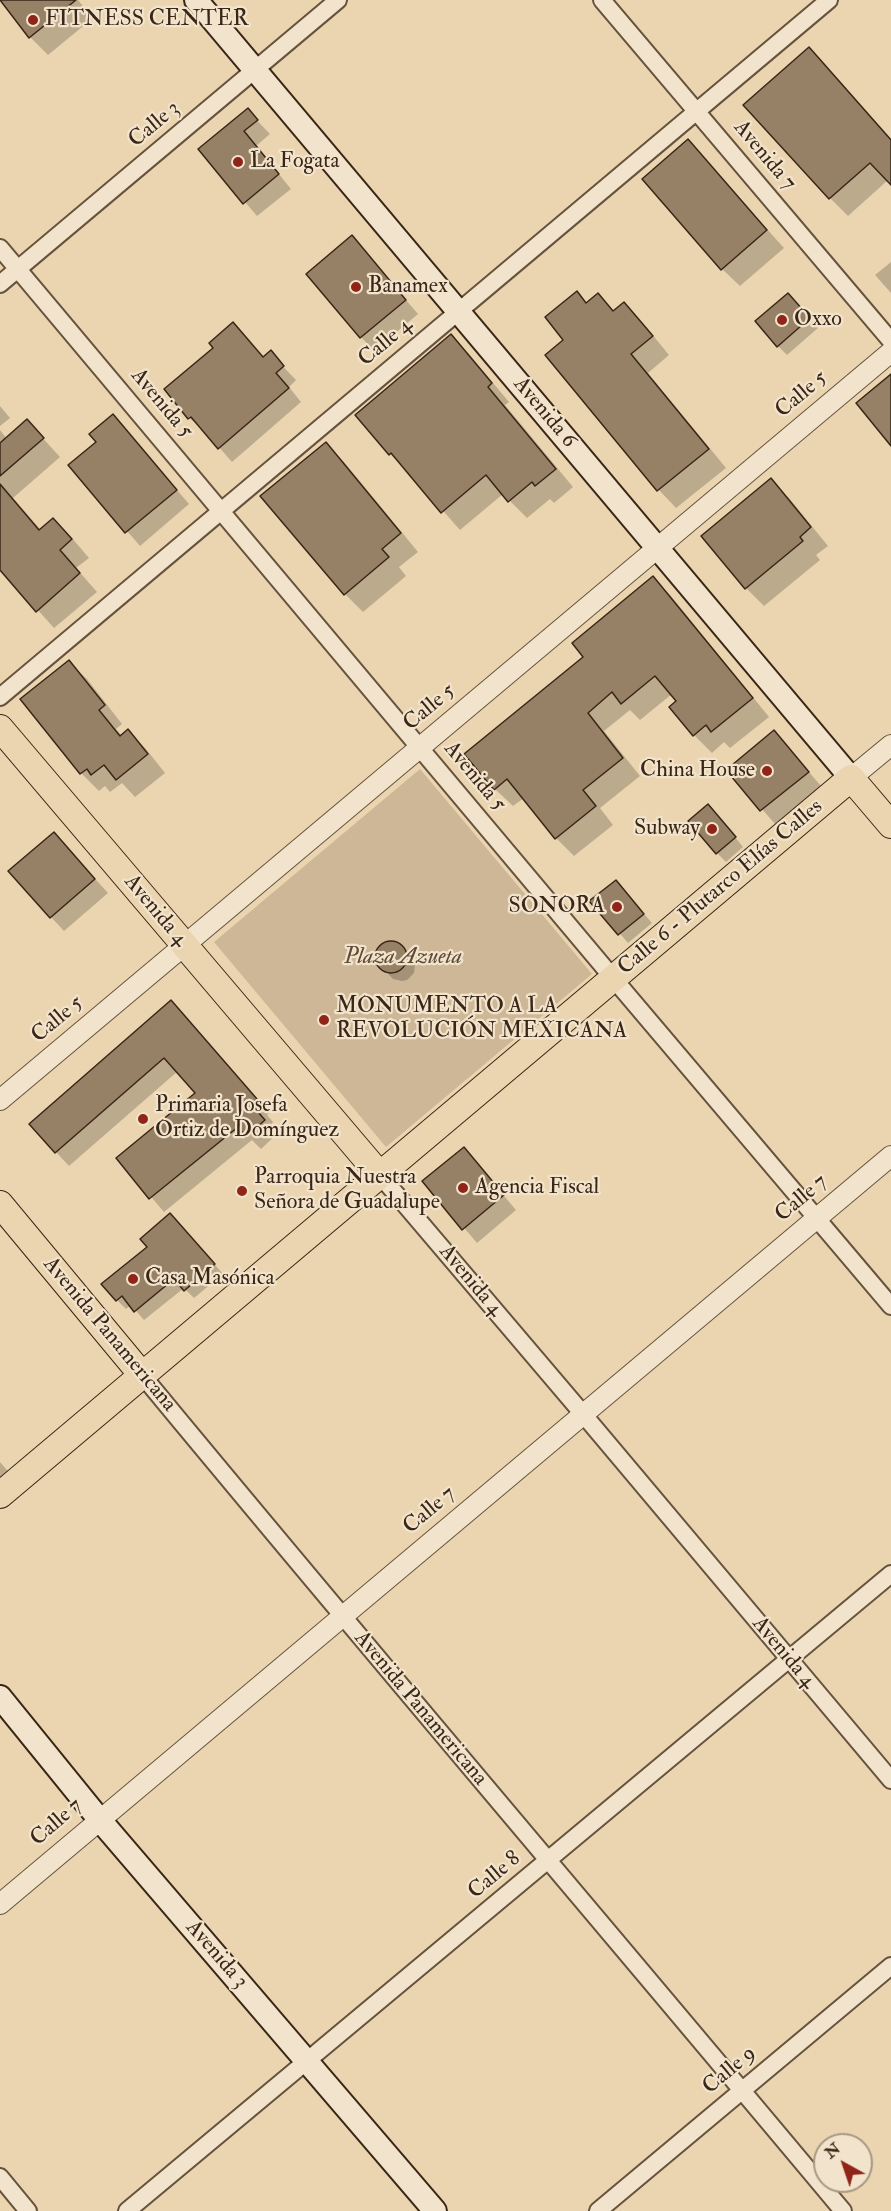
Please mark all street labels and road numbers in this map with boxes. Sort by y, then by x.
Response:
street label: Calle 3 [124,96,186,154]
street label: Avenida 7 [727,115,801,197]
street label: Calle 4 [354,313,418,373]
street label: Avenida 5 [124,364,198,444]
street label: Calle 5 [771,366,833,424]
street label: Avenida 6 [507,372,581,454]
street label: Calle 5 [399,679,461,737]
street label: Avenida 5 [437,737,511,817]
street label: Calle 6 - Plutarco Elías Calles [613,795,829,981]
street label: Avenida 4 [117,870,193,952]
street label: Calle 5 [27,991,89,1049]
street label: Calle 7 [770,1170,834,1228]
street label: Avenida 4 [432,1240,508,1322]
street label: Avenida Panamericana [37,1252,181,1418]
street label: Calle 7 [398,1482,462,1540]
street label: Avenida 4 [745,1612,821,1694]
street label: Avenida Panamericana [348,1626,492,1792]
street label: Calle 7 [26,1793,88,1853]
street label: Calle 8 [463,1846,527,1906]
street label: Avenida 3 [179,1915,253,1995]
street label: Calle 9 [698,2041,762,2101]

